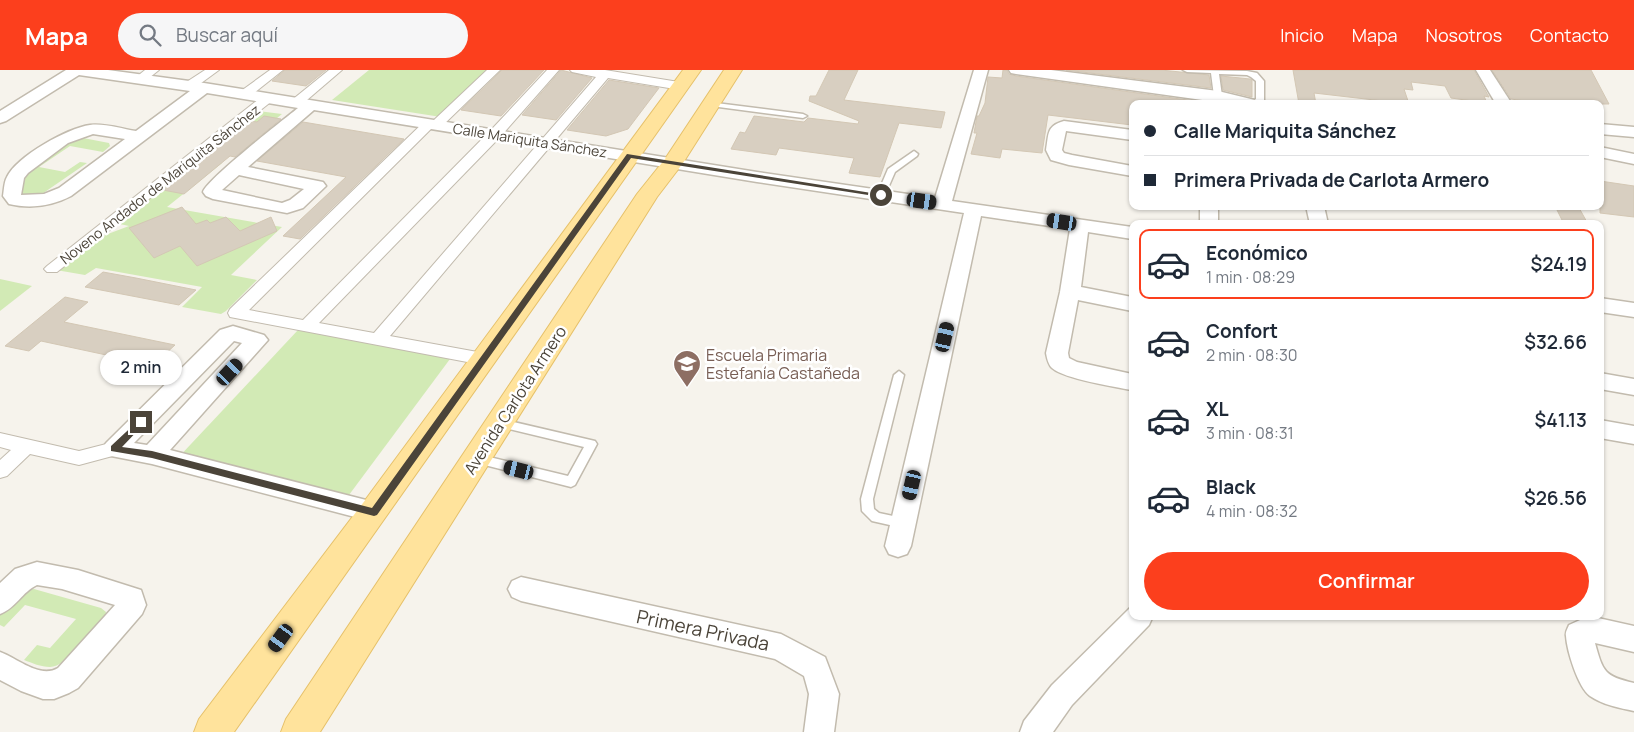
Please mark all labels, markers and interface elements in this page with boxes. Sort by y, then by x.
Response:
search box [118,13,468,58]
text: Mapa [25,19,88,52]
icon: search [136,21,164,49]
text: Buscar aquí [176,22,278,48]
text: Inicio [1280,23,1324,47]
text: Mapa [1352,23,1398,47]
text: Nosotros [1426,23,1502,47]
text: Contacto [1530,23,1609,47]
street label: Noveno Andador de Mariquita Sánchez [56,100,264,268]
street label: Calle Mariquita Sánchez [452,118,608,162]
text: Calle Mariquita Sánchez [1174,118,1396,144]
text: Primera Privada de Carlota Armero [1174,167,1489,193]
route start [870,184,892,206]
car [906,191,937,211]
car [1046,212,1077,232]
text: Económico [1206,240,1308,266]
icon: car [1146,242,1191,287]
text: $24.19 [1530,251,1587,277]
text: 1 min · 08:29 [1206,266,1295,288]
text: Confort [1206,318,1278,344]
icon: car [1146,320,1191,365]
car [934,321,955,353]
street label: Avenida Carlota Armero [459,322,571,478]
text: $32.66 [1524,329,1587,355]
place label: Escuela Primaria Estefanía Castañeda [706,344,860,384]
text: 2 min · 08:30 [1206,344,1298,366]
school or university icon: Escuela Primaria Estefanía Castañeda [672,349,702,388]
callout: 2 min [100,350,182,384]
text: 2 min [121,356,161,378]
car [214,356,245,388]
text: XL [1206,396,1229,422]
icon: car [1146,398,1191,443]
text: $41.13 [1535,407,1587,433]
route end [130,411,152,433]
text: 3 min · 08:31 [1206,422,1294,444]
car [502,459,535,481]
car [901,469,922,501]
text: Black [1206,474,1255,500]
icon: car [1146,476,1191,521]
text: $26.56 [1524,485,1587,511]
text: 4 min · 08:32 [1206,500,1297,522]
button: Confirmar [1144,552,1589,610]
street label: Primera Privada [634,603,772,657]
car [266,621,295,655]

